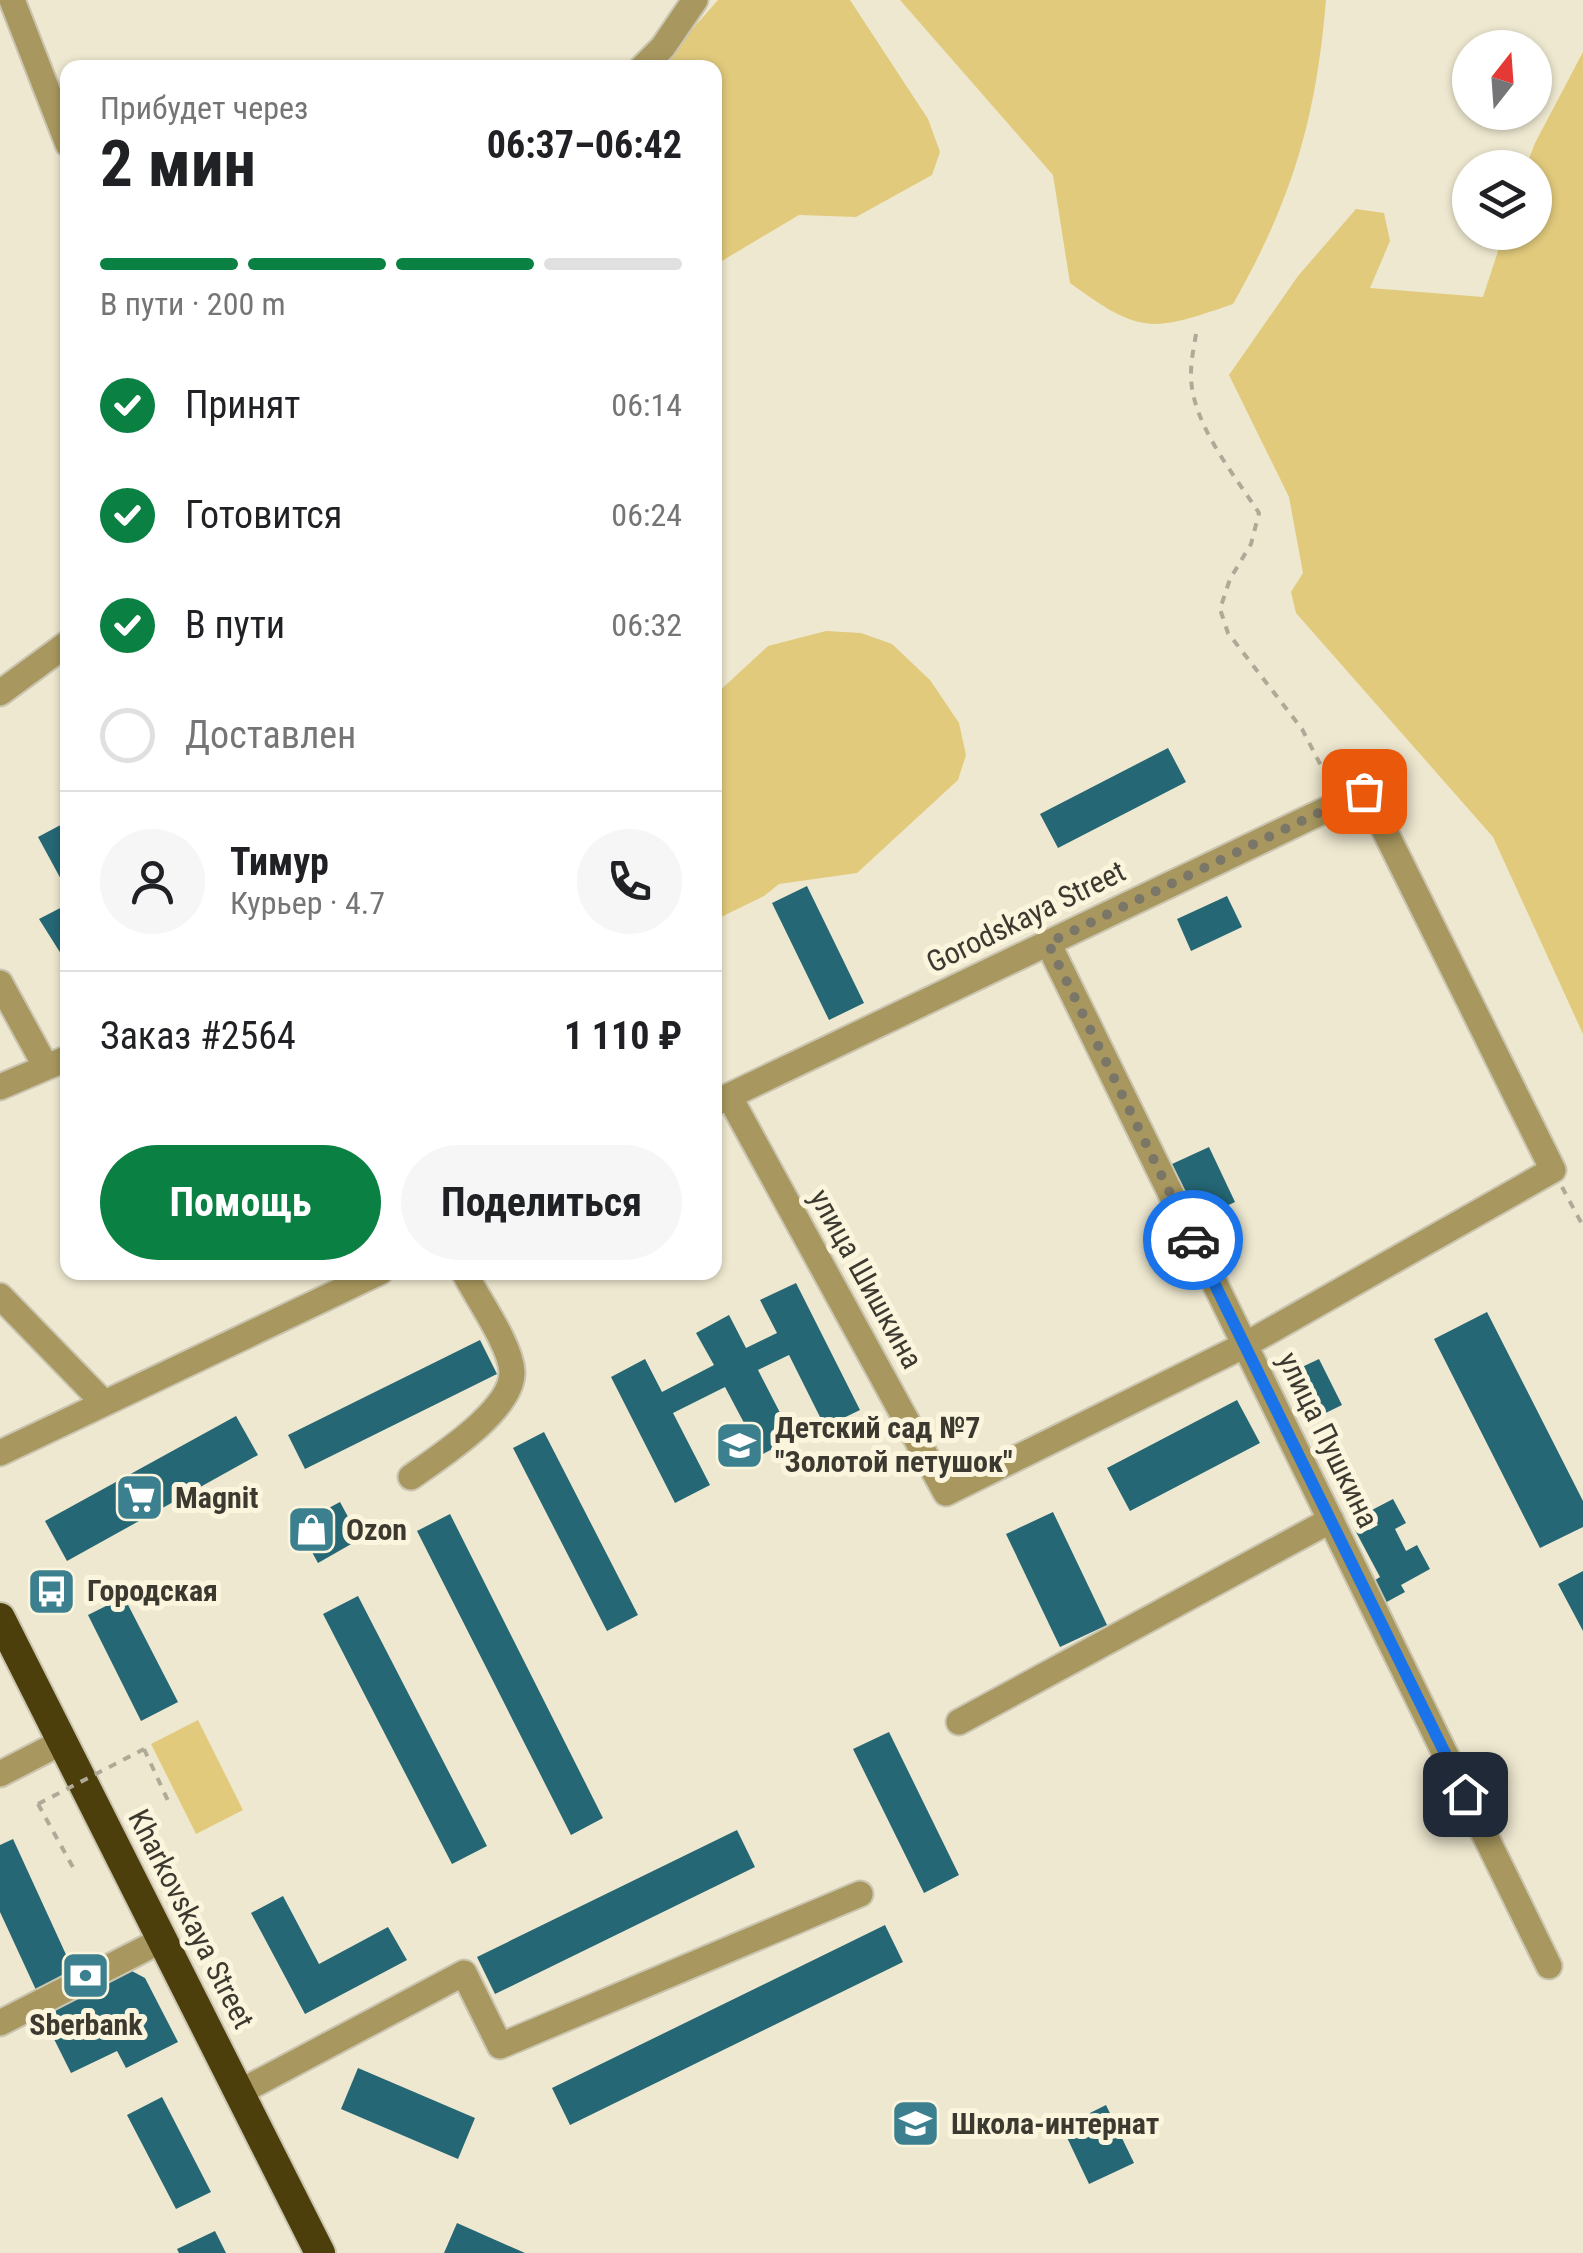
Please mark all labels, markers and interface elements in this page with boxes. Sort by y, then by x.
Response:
north arrow [1452,30,1552,130]
map controls [1452,30,1552,250]
text: Прибудет через [100,89,308,127]
text: 06:37–06:42 [487,123,682,167]
text: 2 мин [100,126,256,202]
button: layers [1452,150,1552,250]
text: В пути · 200 m [100,285,286,323]
icon: check [100,378,155,433]
text: Принят [185,383,301,427]
text: 06:14 [611,386,682,424]
icon: check [100,488,155,543]
text: Готовится [185,493,342,537]
text: 06:24 [611,496,682,534]
icon: check [100,598,155,653]
text: В пути [185,603,285,647]
text: 06:32 [611,606,682,644]
text: Доставлен [185,713,356,757]
pin [1322,749,1407,834]
icon: bag [1337,764,1392,819]
button: person [100,829,205,934]
button: phone [577,829,682,934]
text: Тимур [230,840,329,884]
street label: Gorodskaya Street [921,853,1131,980]
text: Курьер · 4.7 [230,884,385,922]
text: Заказ #2564 [100,1014,296,1058]
text: 1 110 ₽ [564,1014,682,1058]
button: Помощь [100,1145,381,1260]
button: Поделиться [401,1145,682,1260]
street label: улица Шишкина [803,1183,930,1375]
courier [1143,1190,1243,1290]
icon: car [1166,1213,1221,1268]
street label: улица Пушкина [1271,1346,1386,1533]
place label: Детский сад №7 "Золотой петушок" [775,1410,1013,1479]
school or university icon: Детский сад №7 "Золотой петушок" [714,1419,766,1471]
supermarket icon: Magnit [114,1472,166,1524]
place label: Magnit [175,1480,259,1515]
shop icon: Ozon [285,1504,337,1556]
place label: Ozon [346,1512,407,1547]
bus stop icon: Городская [26,1565,78,1617]
place label: Городская [87,1573,218,1608]
pin [1423,1752,1508,1837]
icon: home [1438,1767,1493,1822]
street label: Kharkovskaya Street [121,1804,262,2034]
bank icon: Sberbank [60,1950,112,2002]
place label: Sberbank [29,2007,143,2042]
school or university icon: Школа-интернат [890,2098,942,2150]
place label: Школа-интернат [951,2106,1159,2141]

